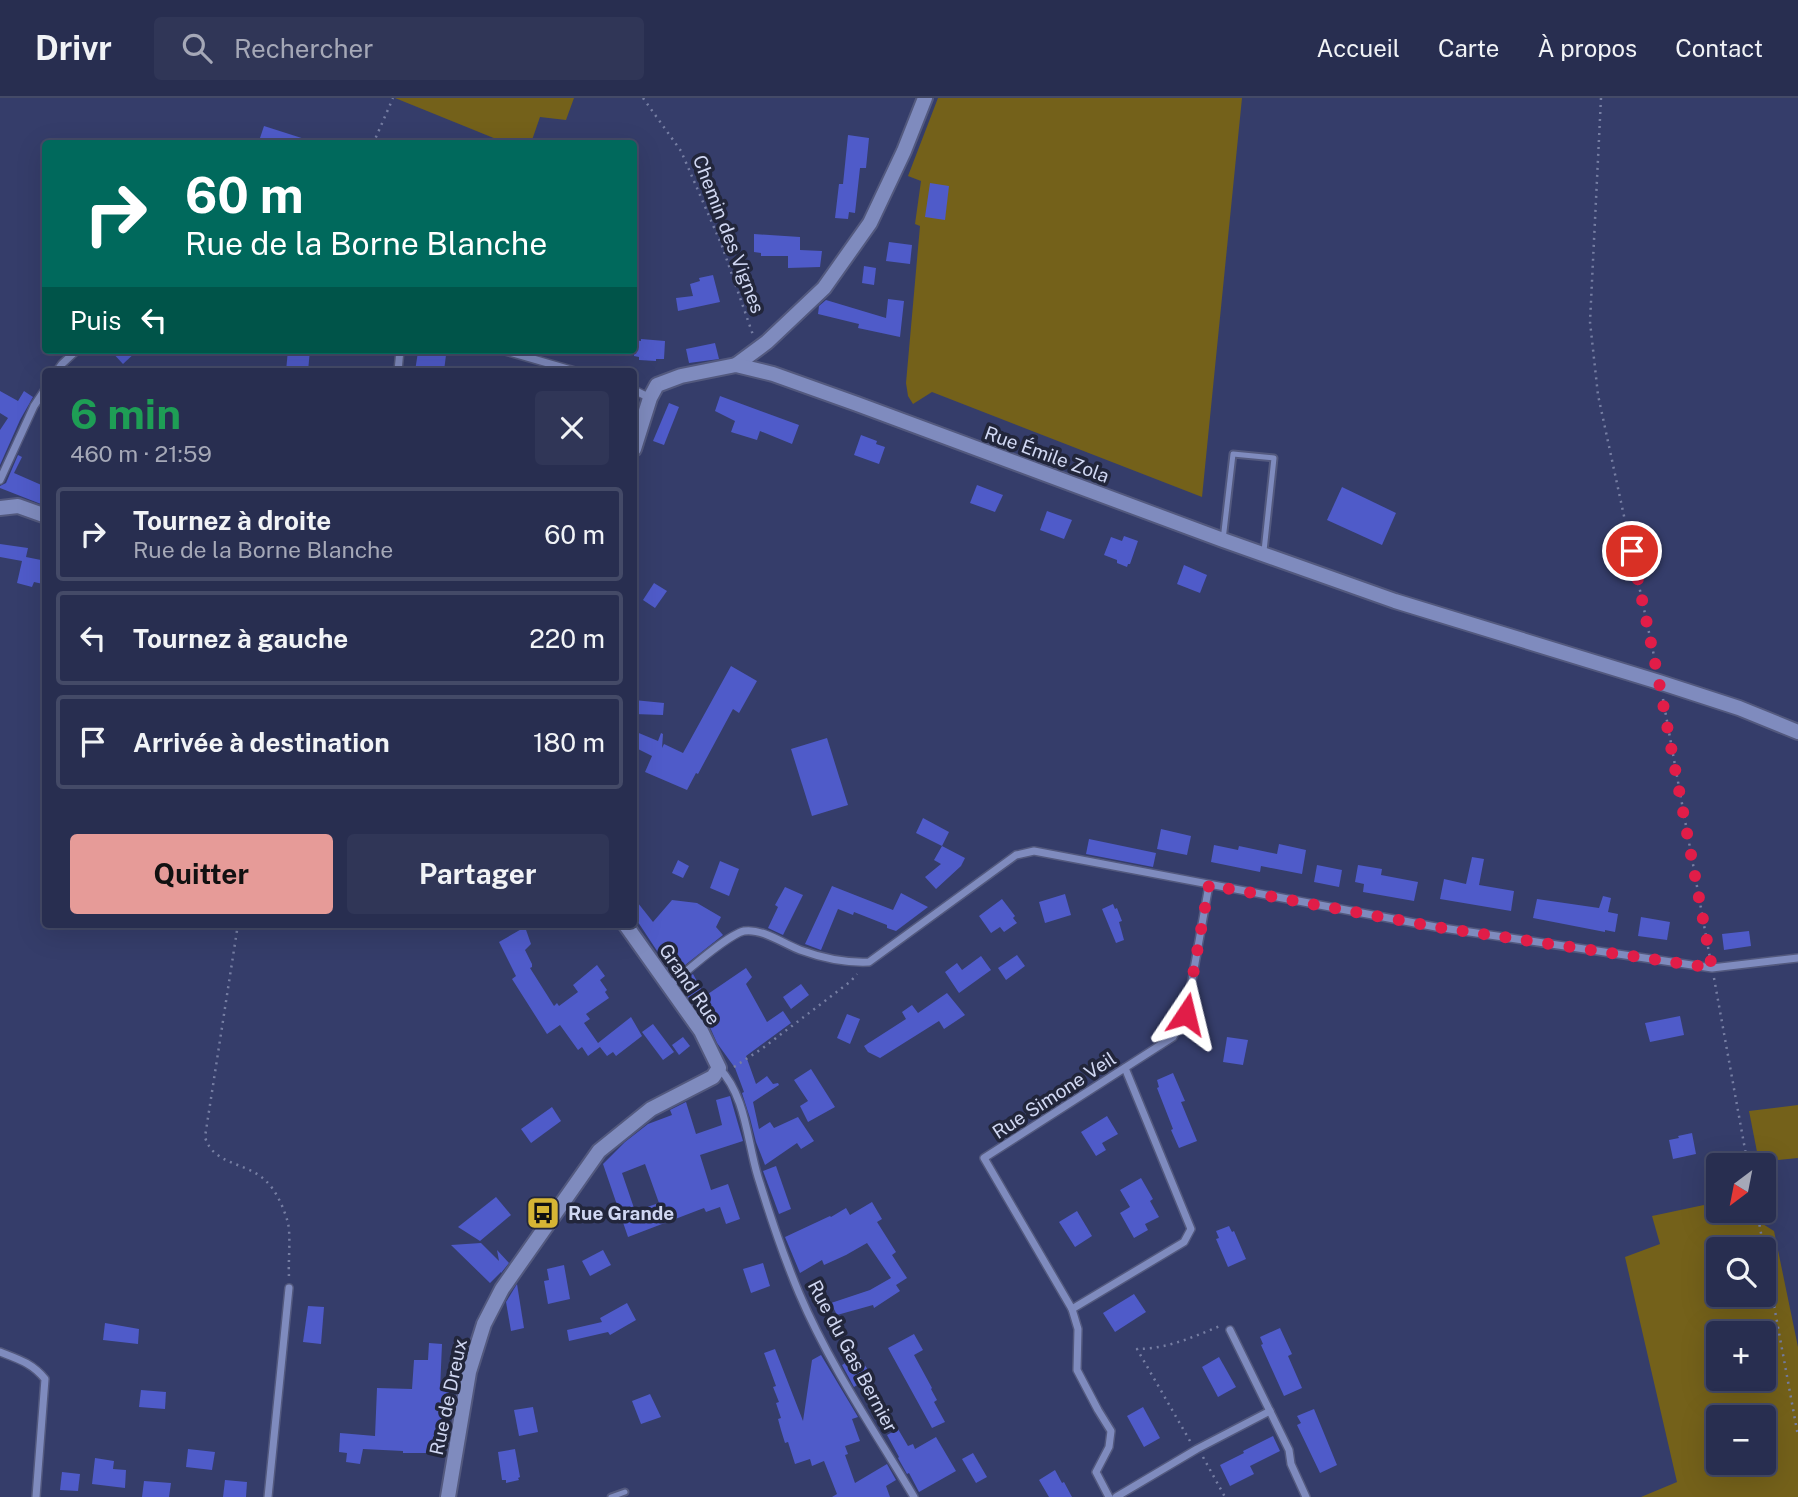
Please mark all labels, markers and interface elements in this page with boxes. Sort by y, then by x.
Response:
search box [154,17,644,80]
text: Drivr [35,29,112,67]
icon: search [178,29,216,67]
text: Rechercher [234,33,373,64]
text: Accueil [1317,34,1400,62]
text: Carte [1438,34,1499,62]
text: À propos [1537,34,1637,62]
text: Contact [1675,34,1763,62]
street label: Chemin des Vignes [689,152,769,316]
text: 60 m [185,166,304,224]
icon: right [70,168,161,259]
text: Rue de la Borne Blanche [185,225,547,262]
icon: left [135,301,173,339]
text: Puis [70,305,121,336]
text: 6 min [70,389,181,438]
button: close [535,391,609,465]
street label: Rue Émile Zola [982,421,1112,487]
text: 460 m · 21:59 [70,440,212,467]
text: Tournez à droite [133,505,331,536]
icon: right [74,515,112,553]
text: 60 m [544,519,605,550]
pin [1602,521,1662,581]
icon: arrive [1613,532,1651,570]
text: Rue de la Borne Blanche [133,536,393,563]
icon: left [74,619,112,657]
text: Tournez à gauche [133,623,348,654]
text: 220 m [529,623,605,654]
icon: arrive [74,723,112,761]
text: Arrivée à destination [133,727,390,758]
text: 180 m [533,727,605,758]
button: Quitter [70,834,333,914]
button: Partager [347,834,609,914]
street label: Grand Rue [655,939,725,1029]
position arrow [1149,977,1223,1051]
street label: Rue Simone Veil [988,1047,1120,1143]
north arrow [1706,1153,1776,1223]
map controls [1706,1153,1776,1475]
bus stop icon: Rue Grande [524,1194,562,1232]
place label: Rue Grande [568,1202,674,1224]
button: search [1706,1237,1776,1307]
street label: Rue du Gas Bernier [804,1276,902,1436]
button: + [1706,1321,1776,1391]
street label: Rue de Dreux [425,1337,471,1457]
button: − [1706,1405,1776,1475]

